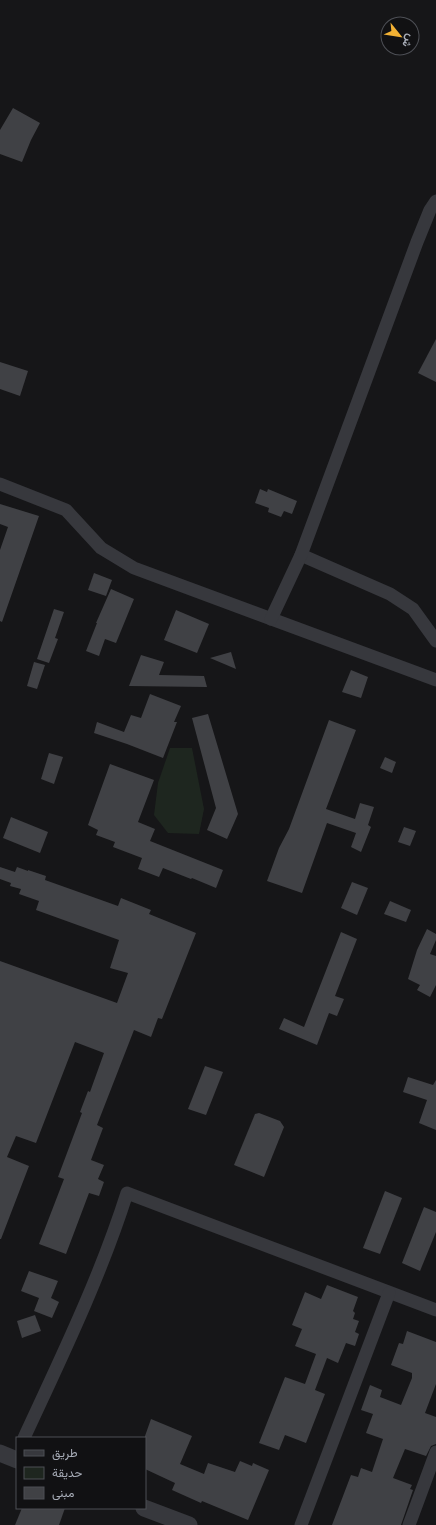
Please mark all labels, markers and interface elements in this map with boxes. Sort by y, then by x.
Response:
north arrow [380,16,420,56]
text: ش [399,32,418,50]
legend [16,1437,146,1509]
text: طريق [52,1445,78,1461]
text: حديقة [52,1465,82,1481]
text: مبنى [52,1485,74,1501]

